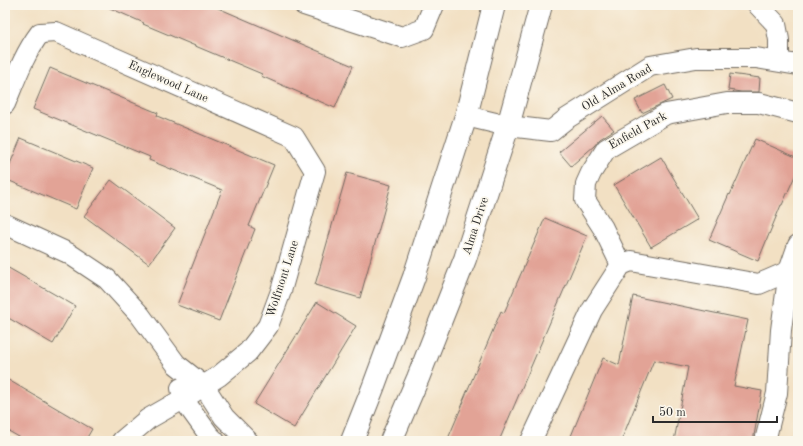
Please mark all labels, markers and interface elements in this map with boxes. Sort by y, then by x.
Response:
street label: Englewood Lane [126,59,210,105]
street label: Old Alma Road [580,62,654,114]
street label: Enfield Park [607,110,669,152]
street label: Alma Drive [461,195,491,256]
street label: Wolfmont Lane [265,239,301,319]
scale bar [653,398,777,424]
text: 50 m [659,406,686,419]

